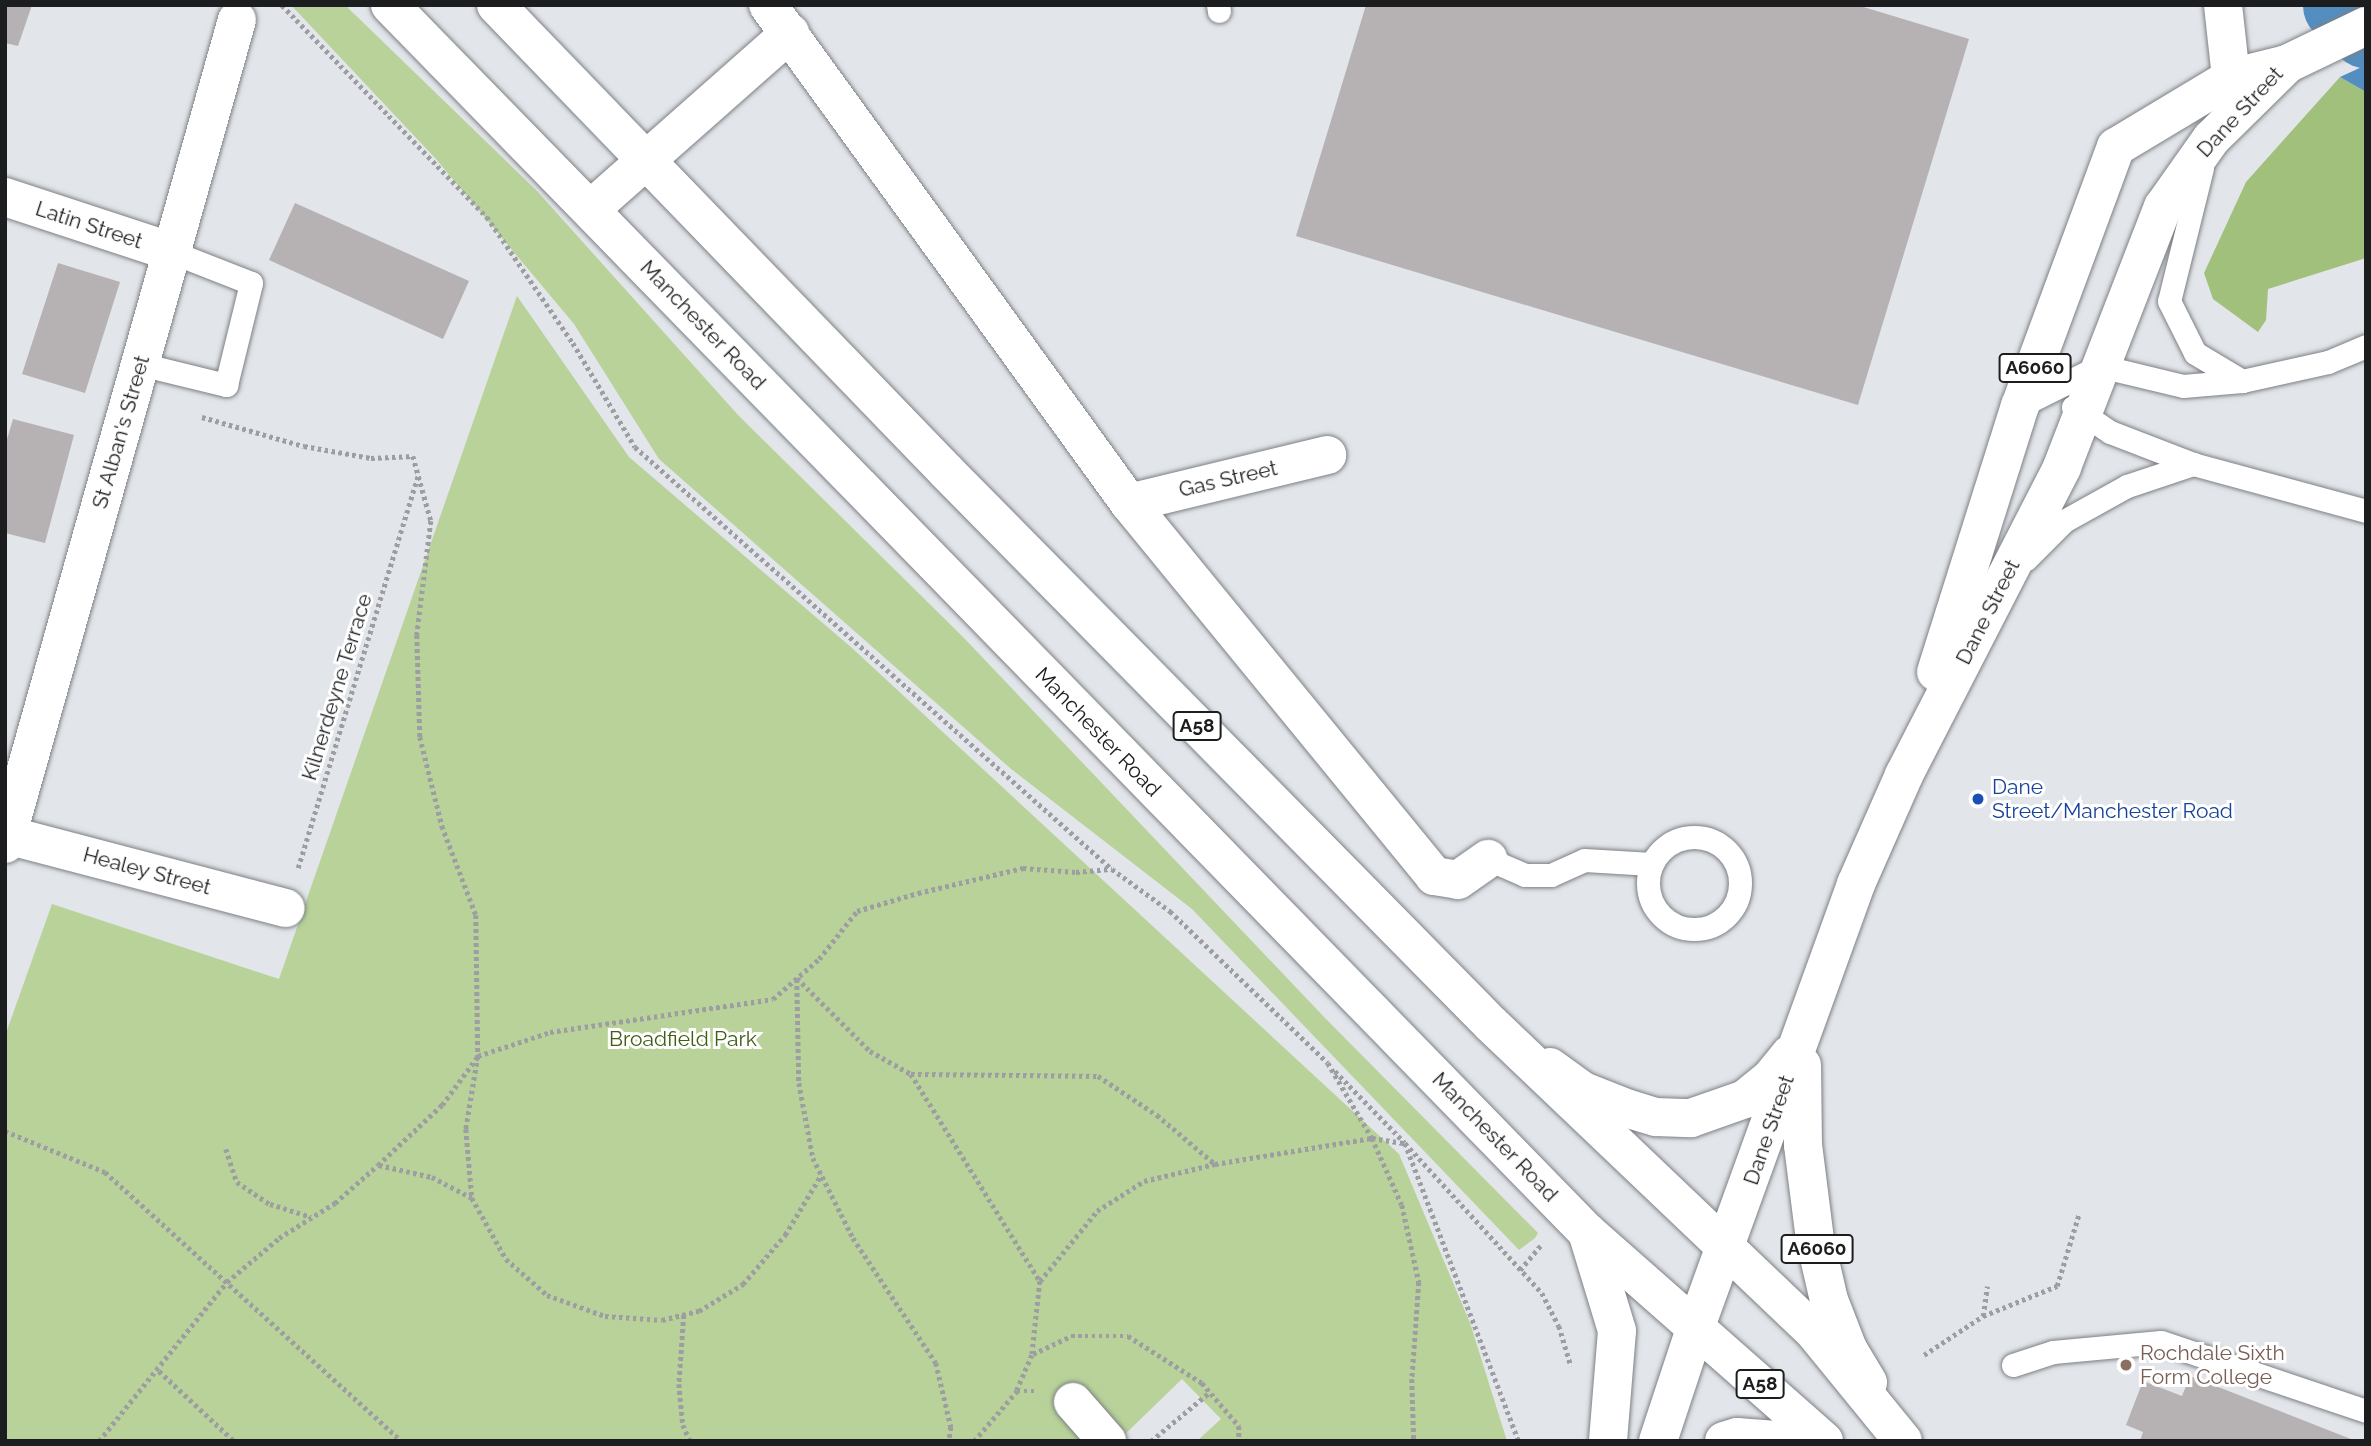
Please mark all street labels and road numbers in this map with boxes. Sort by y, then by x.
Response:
street label: Dane Street [2192,62,2288,162]
street label: Latin Street [32,196,146,254]
street label: Manchester Road [635,255,771,395]
street label: St Alban's Street [87,352,155,512]
road number: A6060 [1998,352,2072,384]
street label: Gas Street [1176,455,1280,503]
street label: Dane Street [1951,555,2025,669]
street label: Kilnerdeyne Terrace [297,590,377,784]
street label: Manchester Road [1030,662,1166,802]
road number: A58 [1172,710,1222,741]
street label: Healey Street [80,842,214,900]
street label: Manchester Road [1427,1067,1563,1207]
street label: Dane Street [1738,1072,1800,1188]
road number: A6060 [1780,1233,1854,1264]
road number: A58 [1736,1368,1784,1400]

